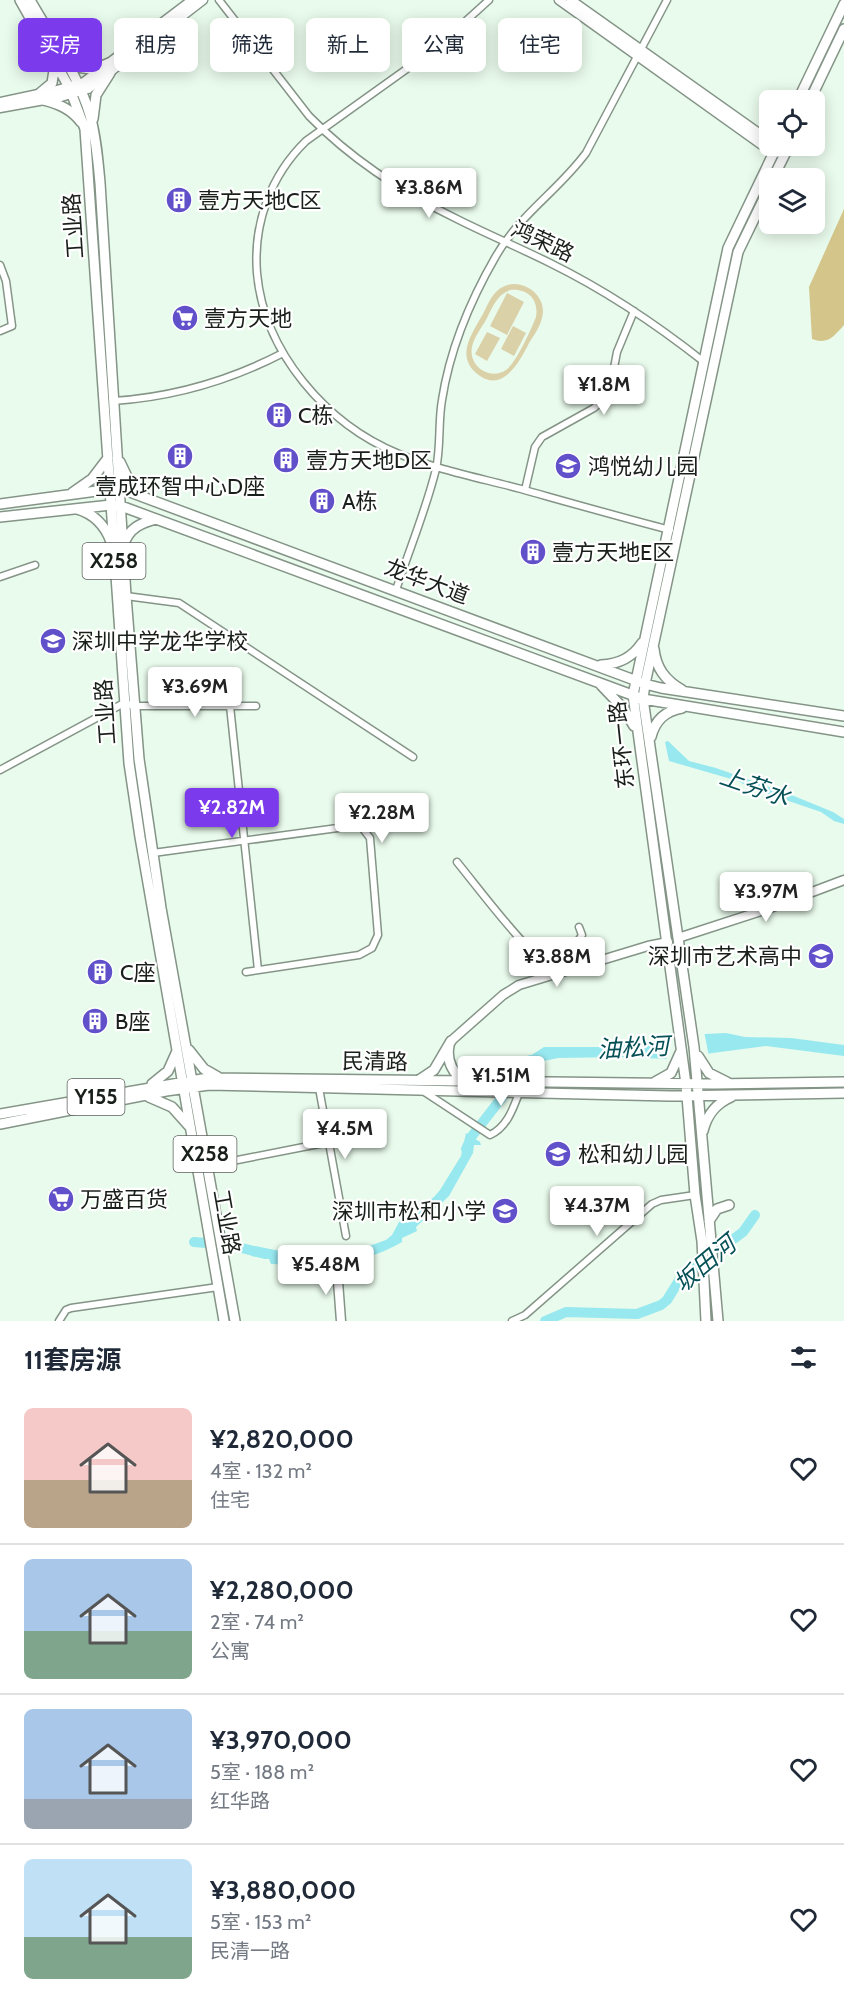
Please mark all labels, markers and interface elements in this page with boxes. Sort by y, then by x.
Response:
chip: 买房 [18,18,102,72]
chip: 租房 [114,18,198,72]
chip: 筛选 [210,18,294,72]
chip: 新上 [306,18,390,72]
chip: 公寓 [402,18,486,72]
chip: 住宅 [498,18,582,72]
map controls [759,90,825,234]
button: locate [759,90,825,156]
pin: ¥3.86M [380,168,478,219]
button: layers [759,168,825,234]
text: ¥3.86M [395,175,463,199]
building icon: 壹方天地C区 [164,185,194,215]
place label: 壹方天地C区 [198,187,322,214]
street label: 工业路 [58,192,89,260]
street label: 鸿荣路 [507,215,578,268]
supermarket icon: 壹方天地 [170,303,200,333]
place label: 壹方天地 [204,305,292,332]
pin: ¥1.8M [562,365,646,416]
text: ¥1.8M [578,372,630,396]
building icon: C栋 [264,400,294,430]
place label: C栋 [298,402,334,429]
building icon: 壹成环智中心D座 [165,441,195,471]
building icon: 壹方天地D区 [271,445,301,475]
place label: 壹方天地D区 [306,447,432,474]
school or university icon: 鸿悦幼儿园 [553,451,583,481]
place label: 鸿悦幼儿园 [588,453,698,480]
place label: 壹成环智中心D座 [95,473,265,500]
building icon: A栋 [307,486,337,516]
place label: A栋 [342,488,378,515]
building icon: 壹方天地E区 [518,537,548,567]
place label: 壹方天地E区 [552,539,674,566]
road number: X258 [82,543,146,579]
street label: 龙华大道 [381,553,473,610]
school or university icon: 深圳中学龙华学校 [38,626,68,656]
place label: 深圳中学龙华学校 [72,628,248,655]
pin: ¥3.69M [146,667,244,718]
text: ¥3.69M [162,674,228,698]
street label: 工业路 [90,678,121,746]
street label: 东环一路 [603,700,640,790]
water label: 上芬水 [716,761,795,812]
pin: ¥2.82M [183,788,281,839]
pin: ¥2.28M [333,793,431,844]
text: ¥2.82M [199,795,265,819]
text: ¥2.28M [349,800,415,824]
pin: ¥3.97M [717,872,815,923]
text: ¥3.97M [734,879,798,903]
pin: ¥3.88M [508,937,606,988]
school or university icon: 深圳市艺术高中 [806,941,836,971]
place label: 深圳市艺术高中 [648,943,802,970]
text: ¥3.88M [523,944,591,968]
building icon: C座 [85,957,115,987]
place label: C座 [120,959,156,986]
building icon: B座 [80,1006,110,1036]
place label: B座 [115,1008,150,1035]
water label: 油松河 [596,1031,674,1064]
street label: 民清路 [342,1047,408,1076]
pin: ¥1.51M [452,1056,550,1107]
text: ¥1.51M [472,1063,530,1087]
road number: Y155 [68,1079,124,1115]
pin: ¥4.5M [303,1109,387,1160]
text: ¥4.5M [317,1116,373,1140]
road number: X258 [174,1136,236,1172]
school or university icon: 松和幼儿园 [543,1139,573,1169]
place label: 松和幼儿园 [578,1141,688,1168]
supermarket icon: 万盛百货 [46,1184,76,1214]
place label: 万盛百货 [80,1186,168,1213]
pin: ¥4.37M [548,1186,646,1237]
street label: 工业路 [207,1187,246,1257]
text: ¥4.37M [564,1193,630,1217]
school or university icon: 深圳市松和小学 [490,1196,520,1226]
place label: 深圳市松和小学 [332,1198,486,1225]
water label: 坂田河 [668,1227,745,1298]
pin: ¥5.48M [277,1245,375,1296]
text: ¥5.48M [292,1252,360,1276]
icon: filters [787,1341,820,1374]
text: 11套房源 [24,1344,121,1376]
text: ¥2,820,000 [210,1423,354,1455]
icon: home [72,1432,144,1504]
icon: heart [787,1452,820,1485]
text: 4室 · 132 m² [210,1459,312,1483]
text: 住宅 [210,1488,250,1512]
text: ¥2,280,000 [210,1574,354,1606]
icon: home [72,1583,144,1655]
icon: heart [787,1603,820,1636]
text: 2室 · 74 m² [210,1610,304,1634]
text: 公寓 [210,1639,250,1663]
text: ¥3,970,000 [210,1724,352,1756]
icon: home [72,1733,144,1805]
icon: heart [787,1753,820,1786]
text: 5室 · 188 m² [210,1760,314,1784]
text: 红华路 [210,1789,270,1813]
text: ¥3,880,000 [210,1874,356,1906]
icon: home [72,1883,144,1955]
icon: heart [787,1903,820,1936]
text: 5室 · 153 m² [210,1910,311,1934]
text: 民清一路 [210,1939,290,1963]

